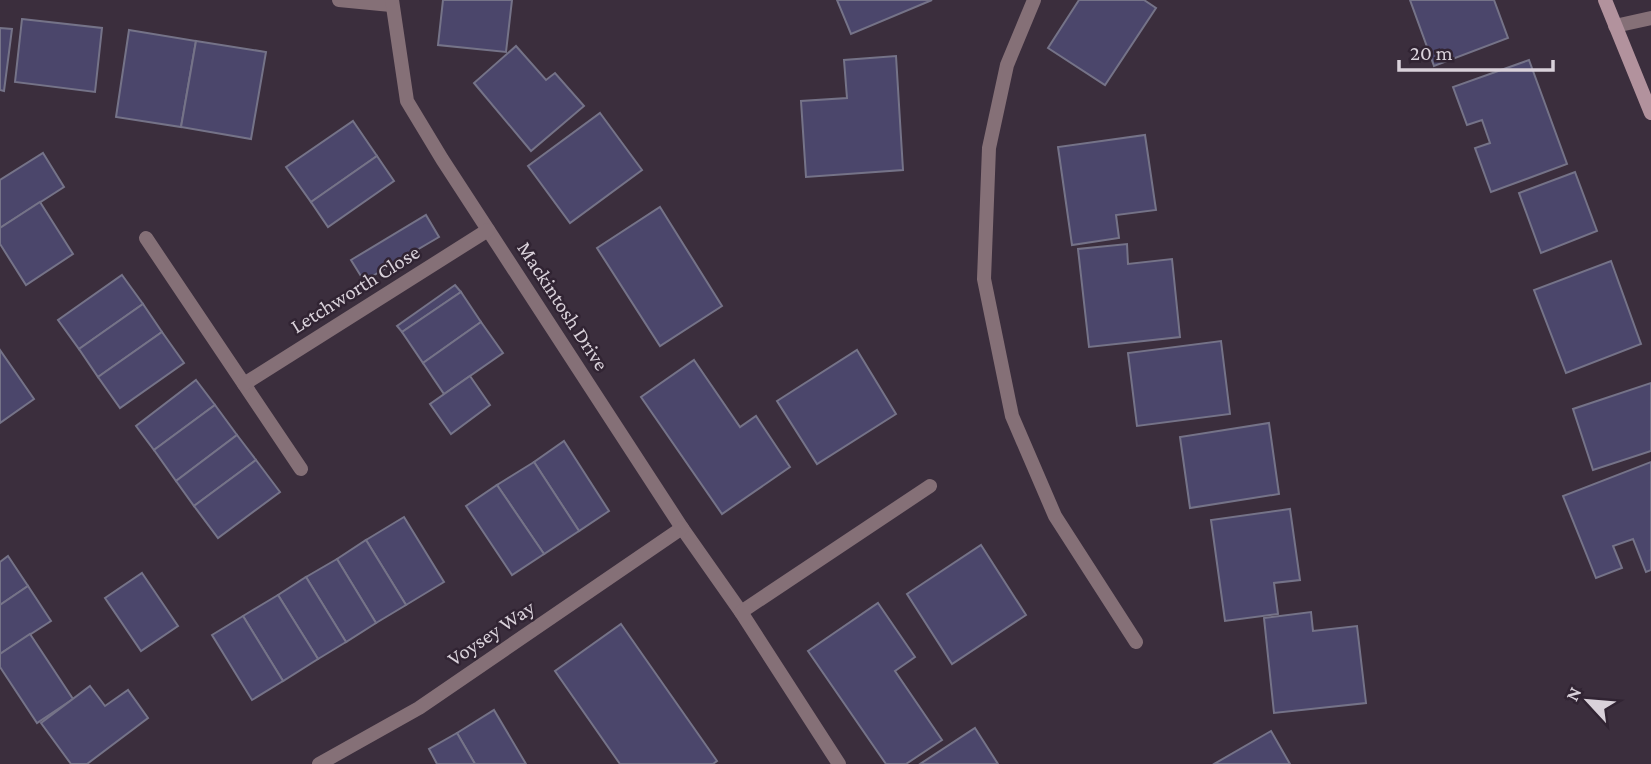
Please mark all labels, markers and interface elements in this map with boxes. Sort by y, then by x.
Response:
scale bar [1399,28,1553,72]
text: 20 m [1410,41,1453,65]
street label: Mackintosh Drive [512,237,614,375]
street label: Letchworth Close [286,240,424,338]
street label: Voysey Way [443,595,539,671]
north arrow [1553,666,1623,736]
text: N [1561,683,1585,704]

